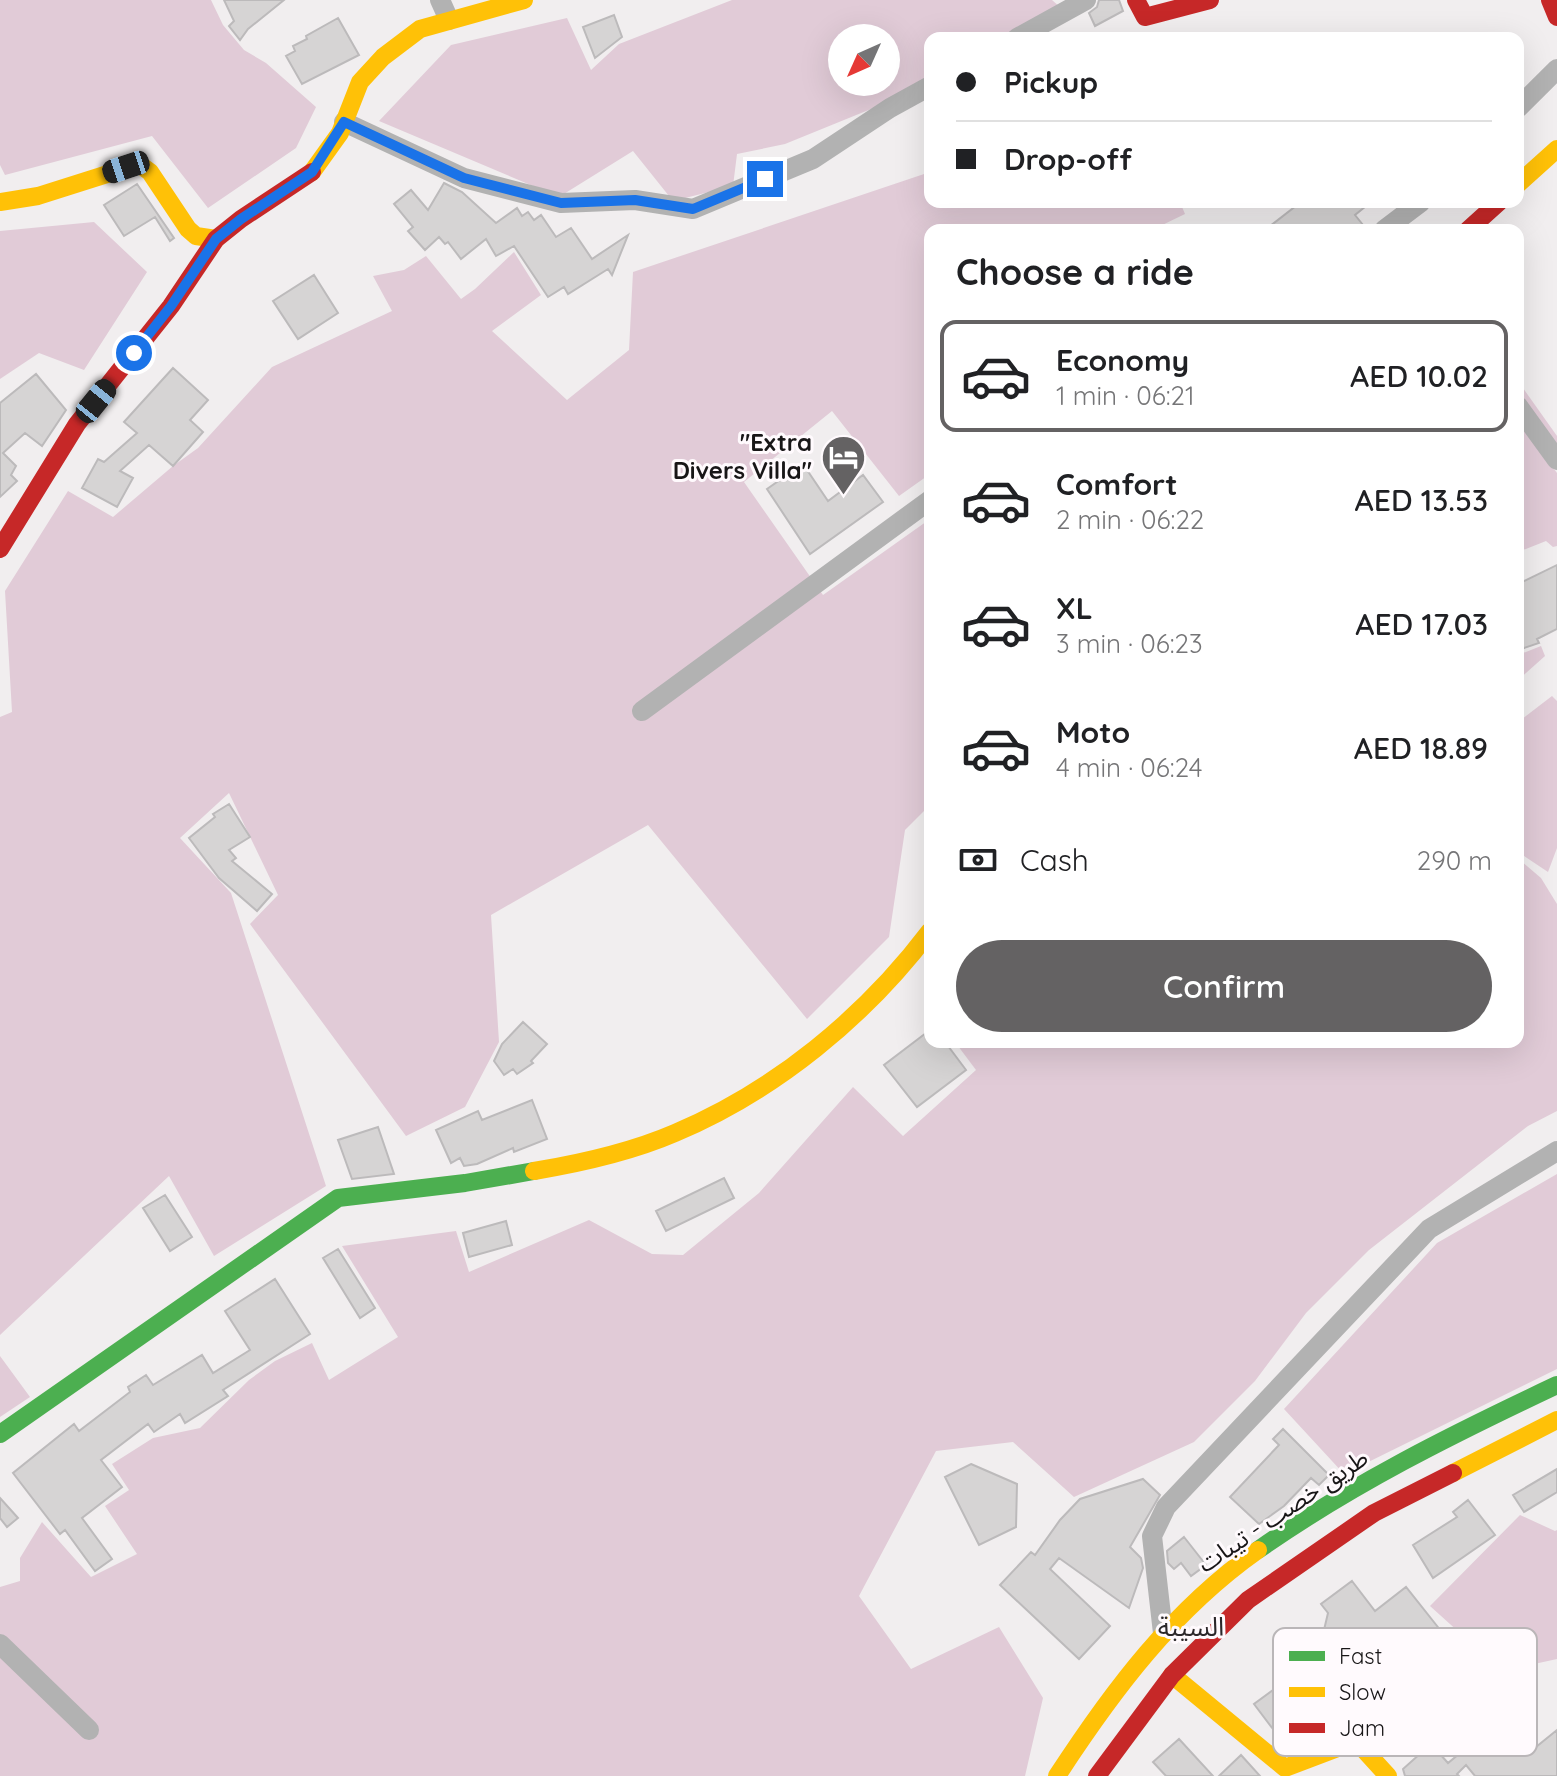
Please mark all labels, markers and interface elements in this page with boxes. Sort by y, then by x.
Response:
north arrow [828,24,900,96]
map controls [828,24,900,96]
text: Pickup [1004,63,1098,101]
text: Drop-off [1004,140,1132,178]
car [99,148,153,186]
route end [747,161,783,197]
text: Choose a ride [956,249,1194,294]
route start [116,335,152,371]
icon: car [960,340,1032,412]
text: Economy [1056,341,1189,379]
text: AED 10.02 [1350,357,1488,395]
car [72,375,120,427]
text: 1 min · 06:21 [1056,379,1195,412]
place label: "Extra Divers Villa" [673,427,812,485]
hotel icon: "Extra Divers Villa" [819,433,867,496]
icon: car [960,464,1032,536]
text: Comfort [1056,465,1177,503]
text: AED 13.53 [1355,481,1488,519]
text: 2 min · 06:22 [1056,503,1204,536]
icon: car [960,588,1032,660]
text: XL [1056,589,1093,627]
text: AED 17.03 [1355,605,1488,643]
text: 3 min · 06:23 [1056,627,1203,660]
icon: car [960,712,1032,784]
text: Moto [1056,713,1130,751]
text: AED 18.89 [1354,729,1488,767]
text: 4 min · 06:24 [1056,751,1202,784]
icon: cash [956,838,1000,882]
text: Cash [1020,841,1089,879]
text: 290 m [1417,844,1492,877]
button: Confirm [956,940,1492,1032]
street label: طريق خصب - تيبات [1192,1442,1374,1579]
district label: السيبة [1158,1610,1224,1643]
legend [1273,1628,1537,1756]
text: Fast [1339,1642,1382,1670]
text: Slow [1339,1678,1386,1706]
text: Jam [1339,1714,1385,1742]

